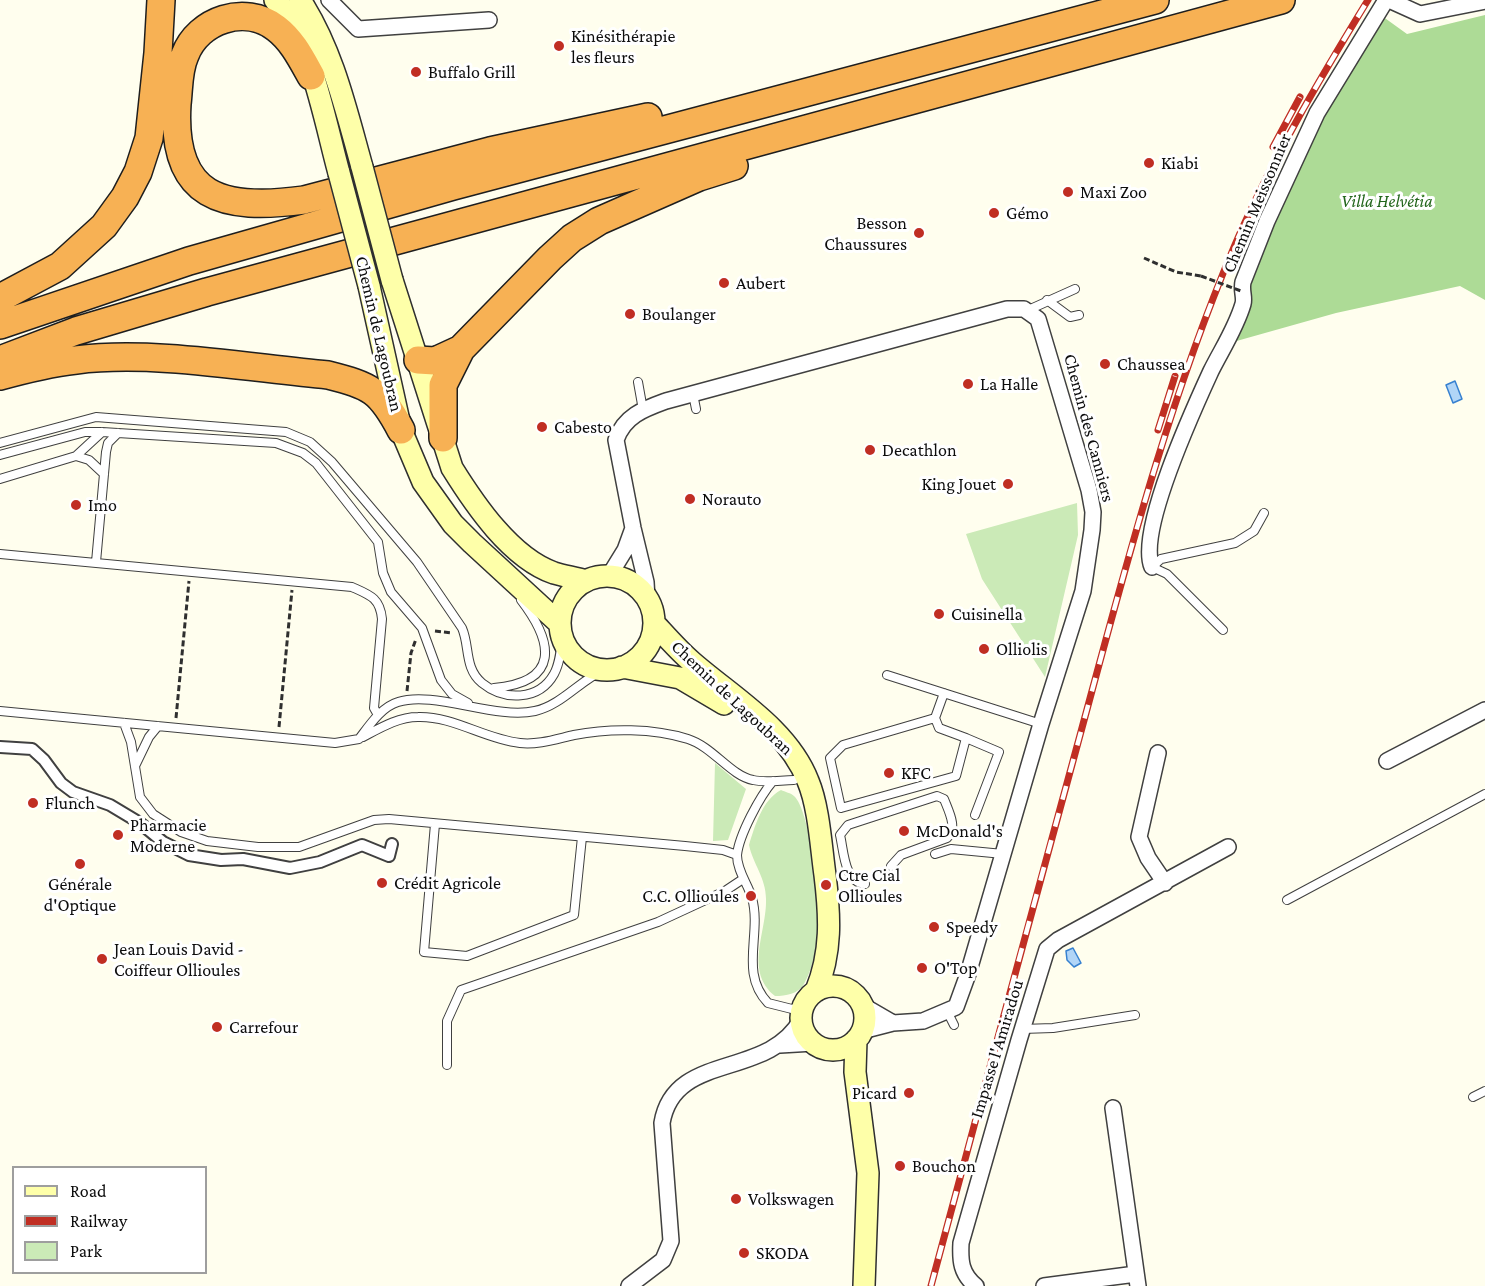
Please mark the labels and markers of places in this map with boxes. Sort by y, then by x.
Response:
place label: Kinésithérapie les fleurs [571,25,675,68]
marker: Kinésithérapie les fleurs [552,39,566,53]
place label: Buffalo Grill [428,61,515,83]
marker: Buffalo Grill [409,65,423,79]
place label: Kiabi [1161,152,1198,174]
marker: Kiabi [1142,156,1156,170]
place label: Maxi Zoo [1080,181,1147,203]
marker: Maxi Zoo [1061,185,1075,199]
place label: Gémo [1006,202,1049,224]
marker: Gémo [987,206,1001,220]
place label: Besson Chaussures [824,212,907,254]
marker: Besson Chaussures [912,226,926,240]
place label: Aubert [736,272,785,294]
marker: Aubert [717,276,731,290]
place label: Boulanger [642,303,716,325]
marker: Boulanger [623,307,637,321]
place label: Chaussea [1117,353,1186,375]
marker: Chaussea [1098,357,1112,371]
place label: La Halle [980,373,1038,395]
marker: La Halle [961,377,975,391]
place label: Cabesto [554,416,612,438]
marker: Cabesto [535,420,549,434]
place label: Decathlon [882,439,957,461]
marker: Decathlon [863,443,877,457]
place label: King Jouet [922,473,996,495]
marker: King Jouet [1001,477,1015,491]
place label: Norauto [702,488,761,510]
marker: Norauto [683,492,697,506]
place label: Imo [88,494,117,516]
marker: Imo [69,498,83,512]
place label: Cuisinella [951,603,1023,625]
marker: Cuisinella [932,607,946,621]
place label: Olliolis [996,638,1048,660]
marker: Olliolis [977,642,991,656]
place label: KFC [901,762,931,784]
marker: KFC [882,766,896,780]
place label: Flunch [45,792,95,814]
marker: Flunch [26,796,40,810]
place label: Pharmacie Moderne [130,814,206,856]
place label: McDonald's [916,820,1003,842]
marker: McDonald's [897,824,911,838]
marker: Pharmacie Moderne [111,828,125,842]
marker: Générale d'Optique [73,857,87,871]
place label: Ctre Cial Ollioules [838,864,902,906]
place label: Crédit Agricole [394,872,501,894]
place label: Générale d'Optique [44,873,116,916]
marker: Crédit Agricole [375,876,389,890]
marker: Ctre Cial Ollioules [819,878,833,892]
place label: C.C. Ollioules [642,885,739,907]
marker: C.C. Ollioules [744,889,758,903]
place label: Speedy [946,916,997,938]
marker: Speedy [927,920,941,934]
place label: Jean Louis David - Coiffeur Ollioules [114,938,244,980]
marker: Jean Louis David - Coiffeur Ollioules [95,952,109,966]
place label: O'Top [934,957,977,979]
marker: O'Top [915,961,929,975]
place label: Carrefour [229,1016,298,1038]
marker: Carrefour [210,1020,224,1034]
place label: Picard [852,1082,897,1104]
marker: Picard [902,1086,916,1100]
place label: Bouchon [912,1155,976,1177]
marker: Bouchon [893,1159,907,1173]
place label: Volkswagen [748,1188,834,1210]
marker: Volkswagen [729,1192,743,1206]
place label: SKODA [756,1242,809,1264]
marker: SKODA [737,1246,751,1260]

